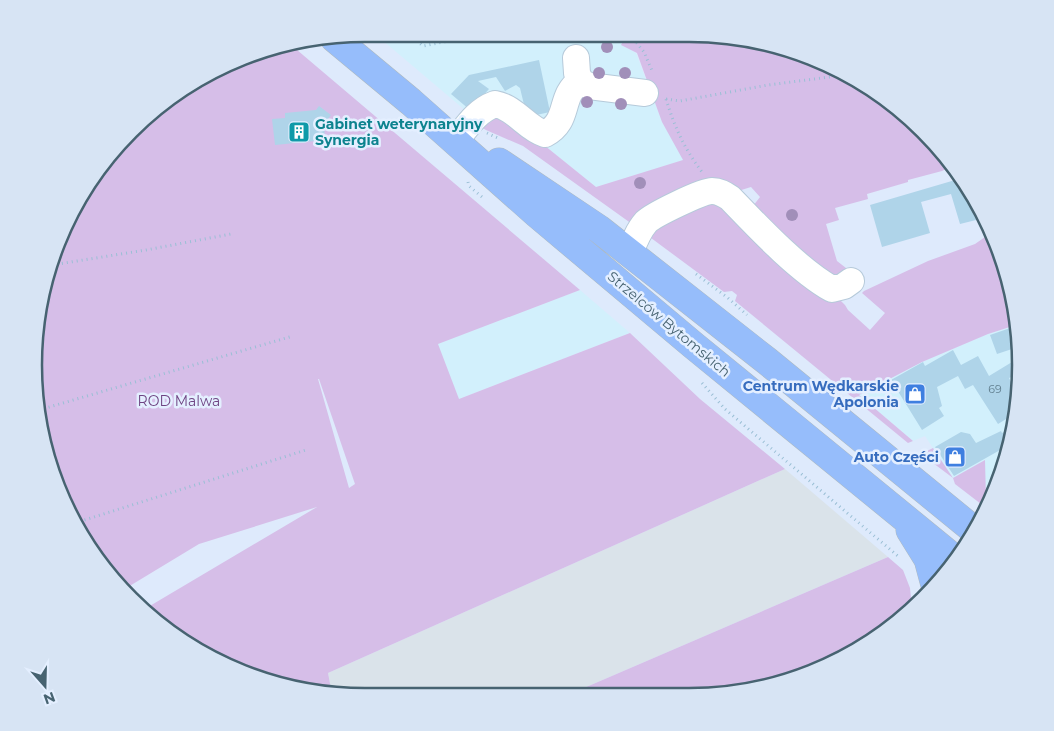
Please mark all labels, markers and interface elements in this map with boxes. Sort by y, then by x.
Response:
place label: Gabinet weterynaryjny Synergia [315,115,483,149]
building icon: Gabinet weterynaryjny Synergia [287,120,311,144]
street label: Strzelców Bytomskich [604,267,734,381]
place label: Centrum Wędkarskie Apolonia [743,377,899,411]
shop icon: Centrum Wędkarskie Apolonia [903,382,927,406]
house number: 69 [988,382,1002,396]
park label: ROD Malwa [138,392,220,410]
shop icon: Auto Części [943,445,967,469]
place label: Auto Części [853,448,939,466]
north arrow [20,661,70,711]
text: N [41,688,58,709]

